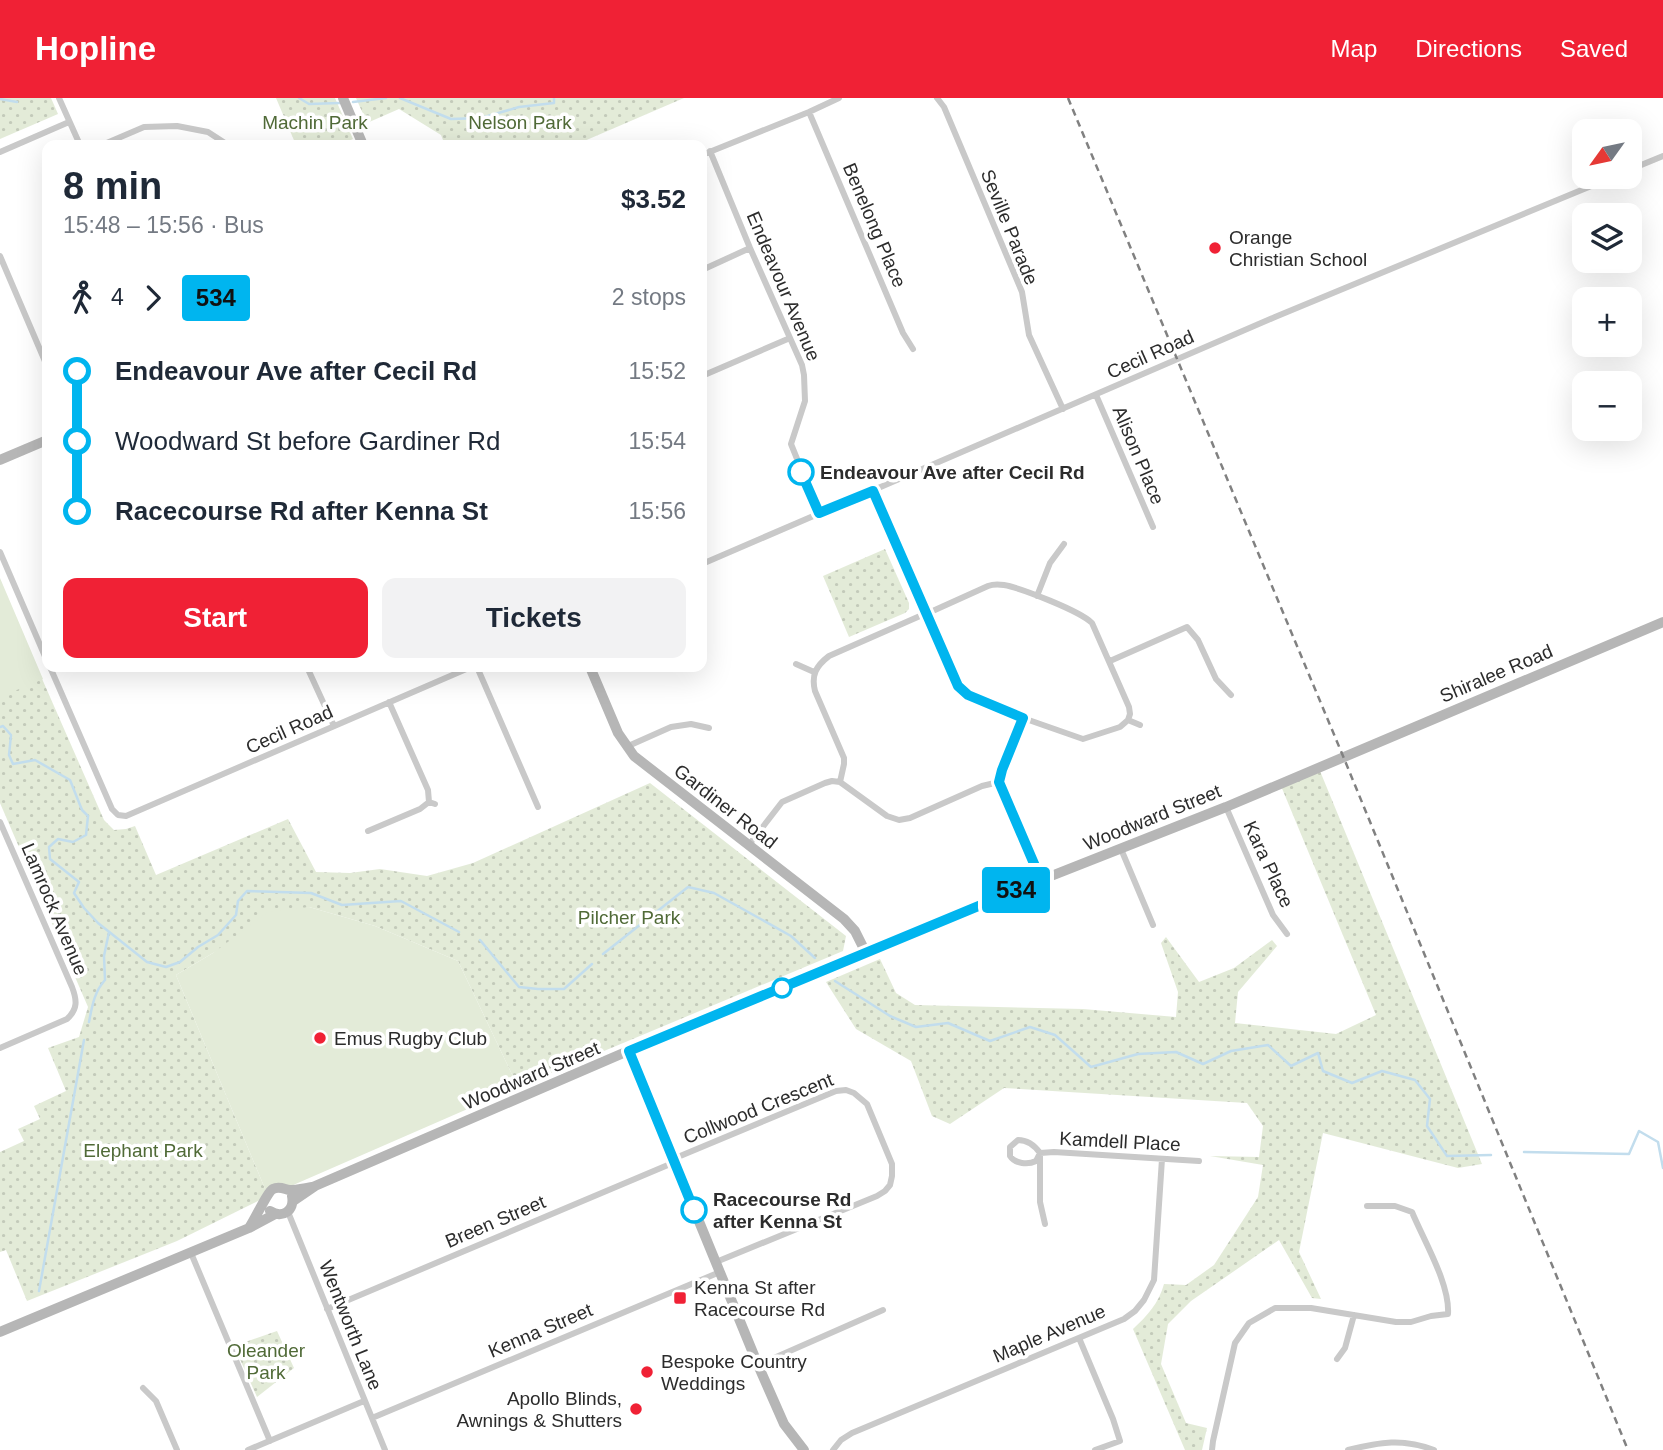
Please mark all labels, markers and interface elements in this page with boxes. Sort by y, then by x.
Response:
text: Hopline [35,30,156,67]
text: Map [1331,35,1377,62]
text: Directions [1415,35,1522,62]
text: Saved [1560,35,1628,62]
park label: Machin Park [262,112,368,133]
park label: Nelson Park [468,112,572,133]
north arrow [1572,119,1642,189]
map controls [1572,119,1642,441]
street label: Benelong Place [839,160,910,291]
text: 8 min [63,165,162,207]
street label: Seville Parade [977,166,1042,288]
text: $3.52 [621,184,686,214]
button: layers [1572,203,1642,273]
street label: Endeavour Avenue [743,208,825,364]
text: 15:48 – 15:56 · Bus [63,212,264,238]
place label: Orange Christian School [1229,227,1367,270]
marker: Orange Christian School [1207,240,1223,256]
icon: walk [63,279,101,317]
icon: forward [134,279,172,317]
text: 4 [111,284,124,310]
text: 534 [196,284,236,311]
text: 2 stops [612,284,686,310]
button: + [1572,287,1642,357]
street label: Cecil Road [1103,326,1197,383]
text: Endeavour Ave after Cecil Rd [115,356,477,386]
text: 15:52 [628,358,686,384]
button: − [1572,371,1642,441]
street label: Alison Place [1108,403,1169,507]
text: Woodward St before Gardiner Rd [115,426,500,456]
text: 15:54 [628,428,686,454]
marker: Endeavour Ave after Cecil Rd [788,459,814,485]
place label: Endeavour Ave after Cecil Rd [820,462,1085,483]
text: Racecourse Rd after Kenna St [115,496,488,526]
text: 15:56 [628,498,686,524]
button: Start [63,578,368,658]
button: Tickets [382,578,686,658]
street label: Shiralee Road [1437,640,1556,707]
street label: Cecil Road [242,701,336,758]
street label: Gardiner Road [670,760,781,853]
street label: Woodward Street [1080,780,1225,855]
street label: Kara Place [1239,818,1298,911]
street label: Lamrock Avenue [17,840,92,978]
line badge: 534 [976,867,1056,913]
text: 534 [996,876,1036,903]
park label: Pilcher Park [578,907,681,928]
unlabelled marker [772,978,792,998]
place label: Emus Rugby Club [334,1028,487,1049]
marker: Emus Rugby Club [312,1030,328,1046]
street label: Woodward Street [460,1037,603,1114]
street label: Collwood Crescent [680,1069,837,1148]
street label: Kamdell Place [1059,1128,1181,1155]
park label: Elephant Park [83,1140,203,1161]
place label: Racecourse Rd after Kenna St [713,1189,851,1232]
street label: Breen Street [442,1191,549,1252]
marker: Racecourse Rd after Kenna St [681,1197,707,1223]
street label: Wentworth Lane [315,1257,386,1393]
place label: Kenna St after Racecourse Rd [694,1277,825,1320]
marker: Kenna St after Racecourse Rd [672,1290,688,1306]
street label: Kenna Street [485,1299,596,1362]
street label: Maple Avenue [990,1300,1109,1367]
park label: Oleander Park [227,1340,306,1383]
place label: Bespoke Country Weddings [661,1351,807,1394]
marker: Bespoke Country Weddings [639,1364,655,1380]
place label: Apollo Blinds, Awnings & Shutters [457,1388,622,1431]
marker: Apollo Blinds, Awnings & Shutters [628,1401,644,1417]

